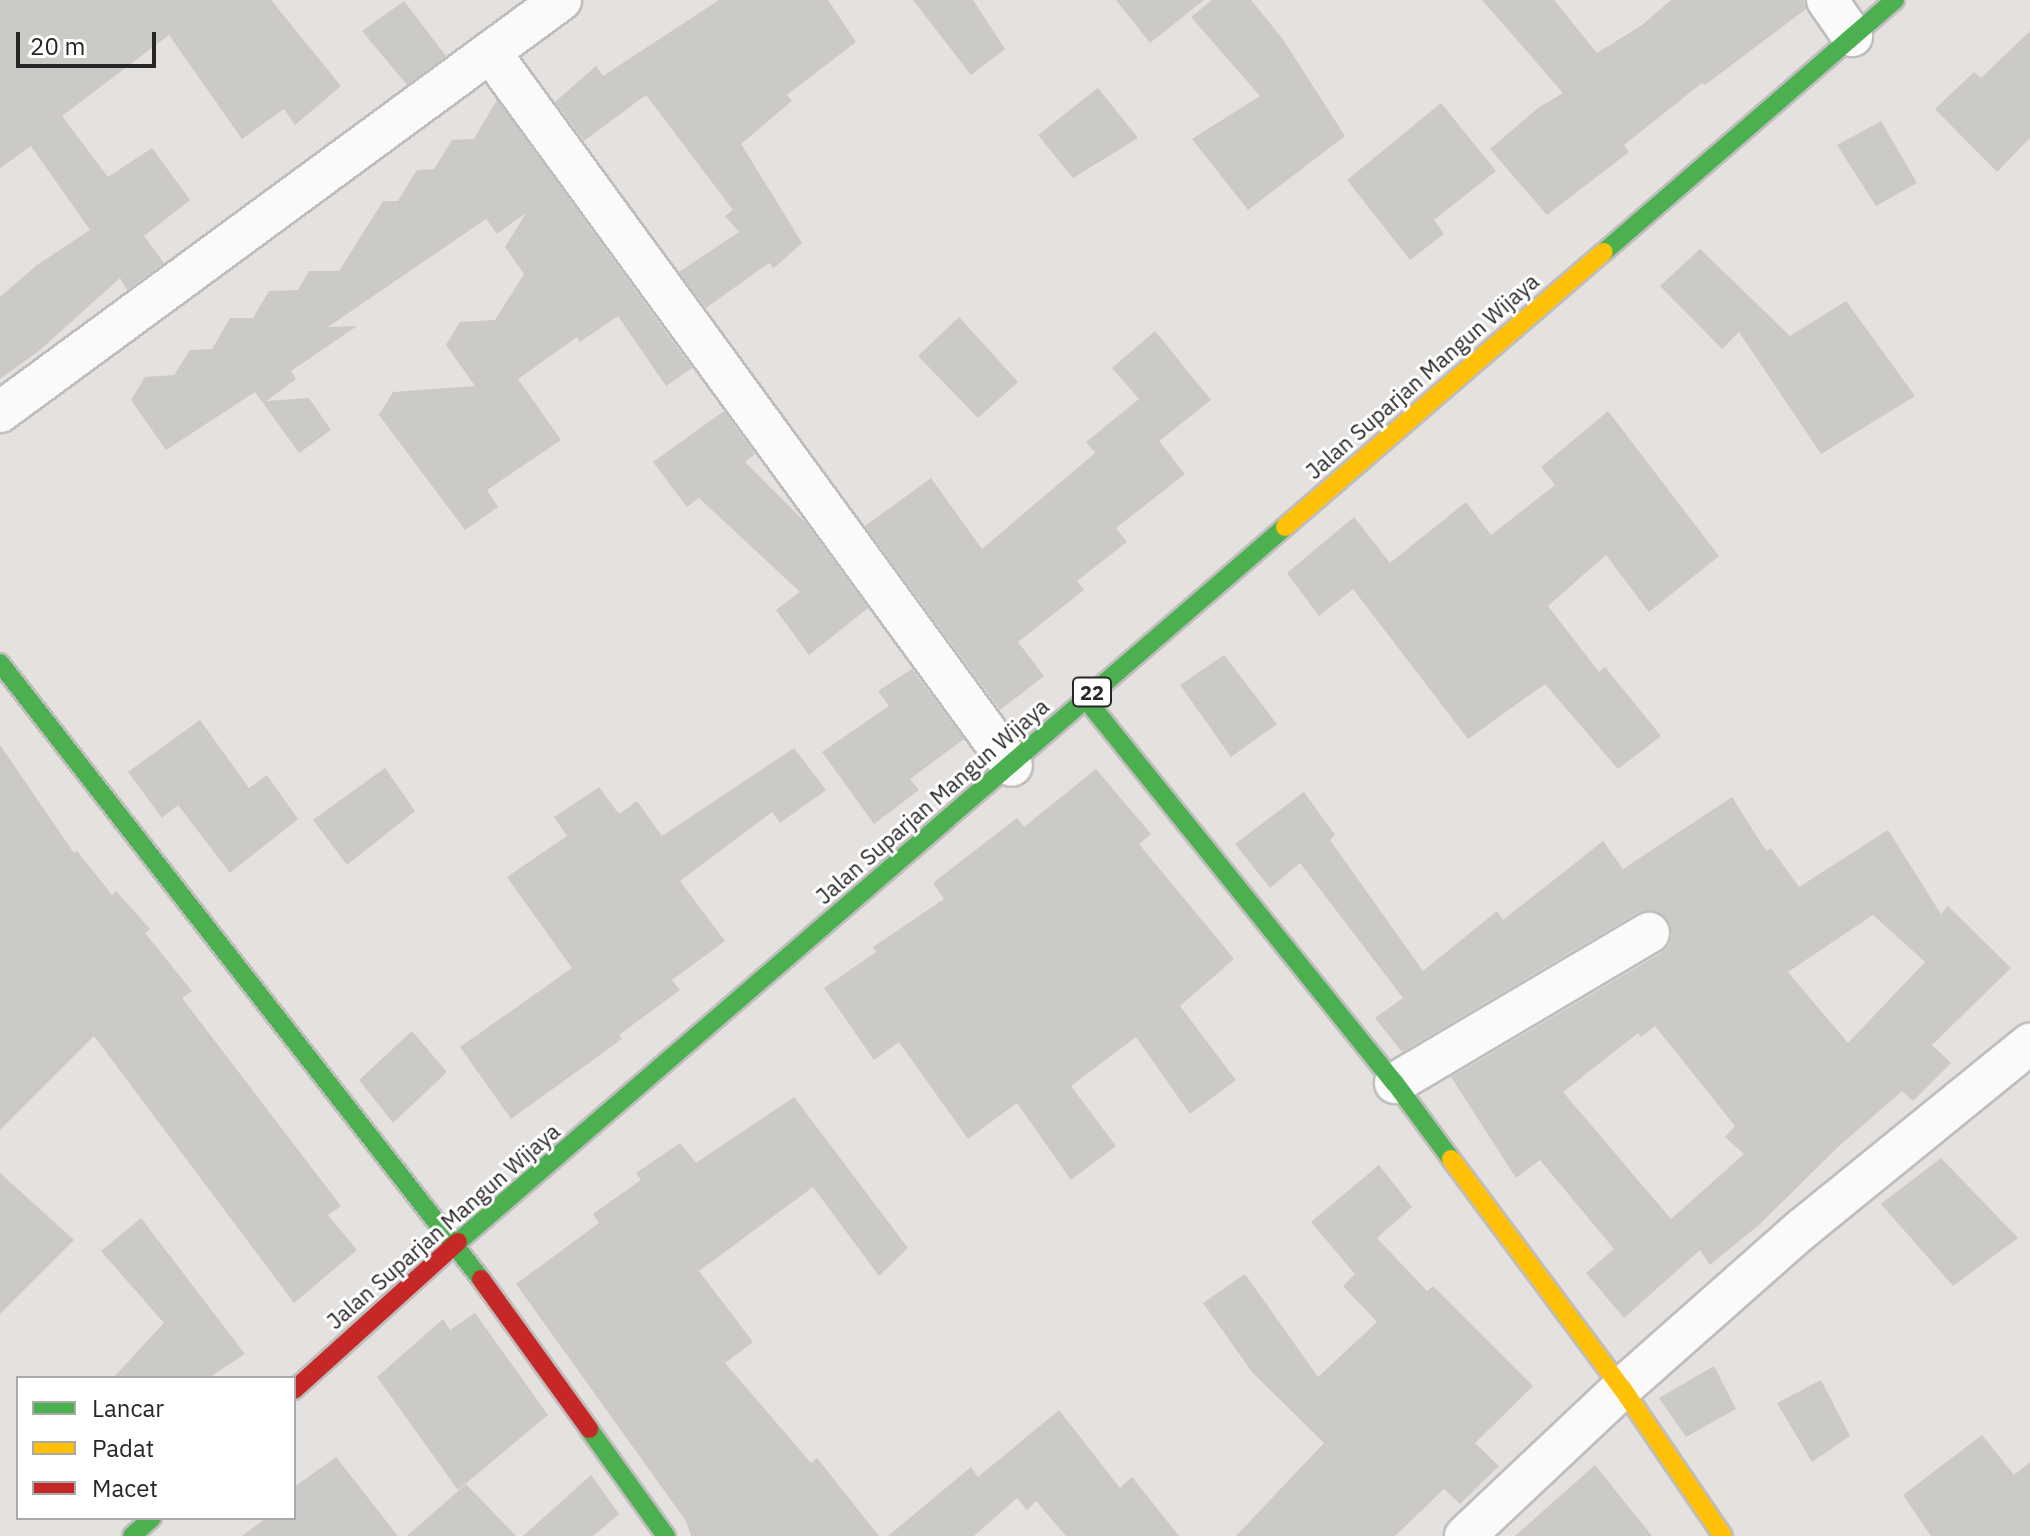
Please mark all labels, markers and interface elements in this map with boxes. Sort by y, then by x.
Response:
scale bar [20,16,160,66]
text: 20 m [30,30,85,62]
street label: Jalan Suparjan Mangun Wijaya [1300,268,1544,484]
road number: 22 [1072,676,1112,708]
street label: Jalan Suparjan Mangun Wijaya [810,693,1054,909]
street label: Jalan Suparjan Mangun Wijaya [321,1118,565,1334]
legend [16,1376,296,1520]
text: Lancar [92,1392,164,1424]
text: Padat [92,1432,154,1464]
text: Macet [92,1472,158,1504]

